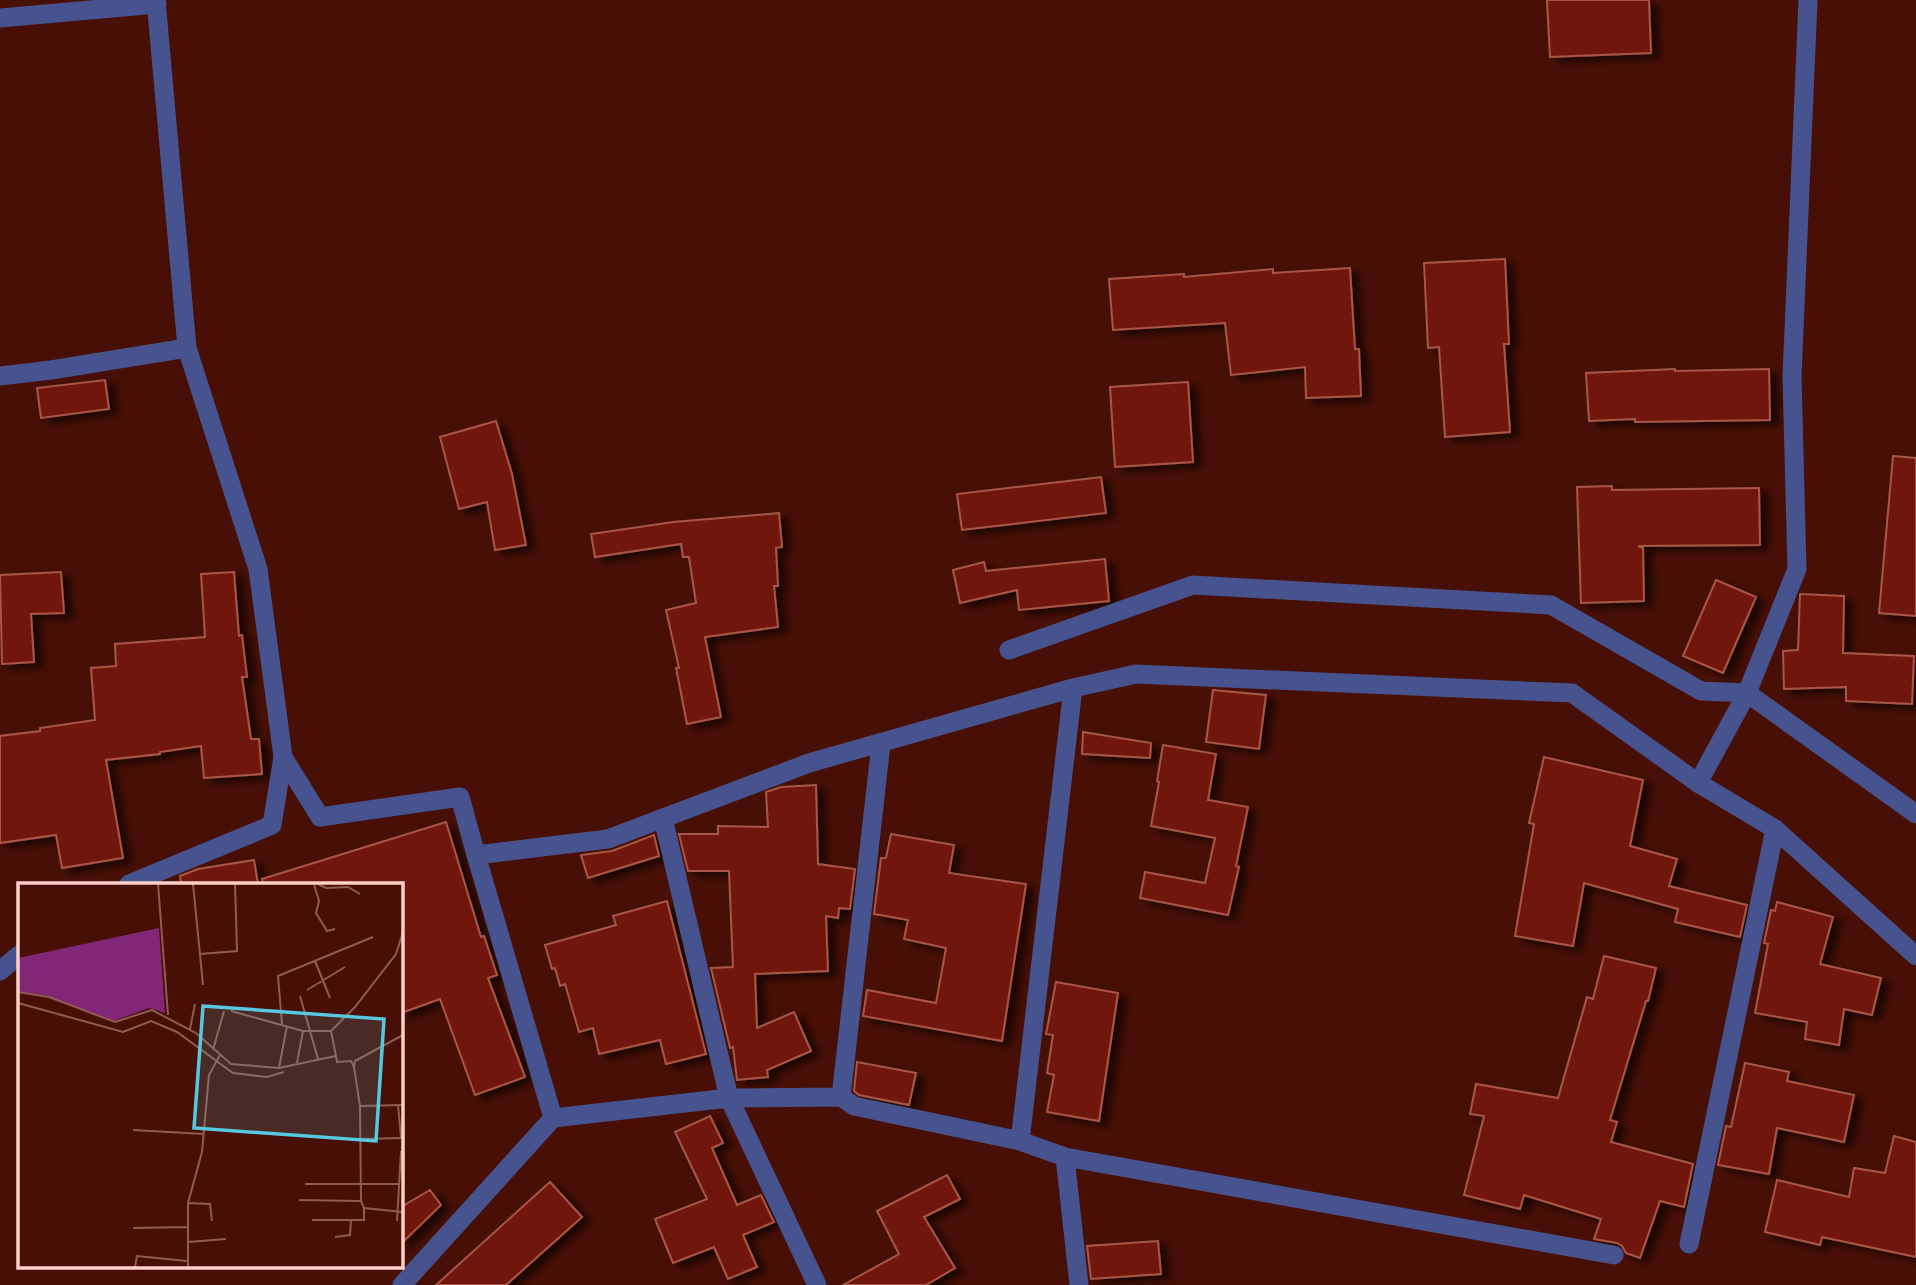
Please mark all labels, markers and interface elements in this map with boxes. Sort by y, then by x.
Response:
inset map [18,883,402,1268]

